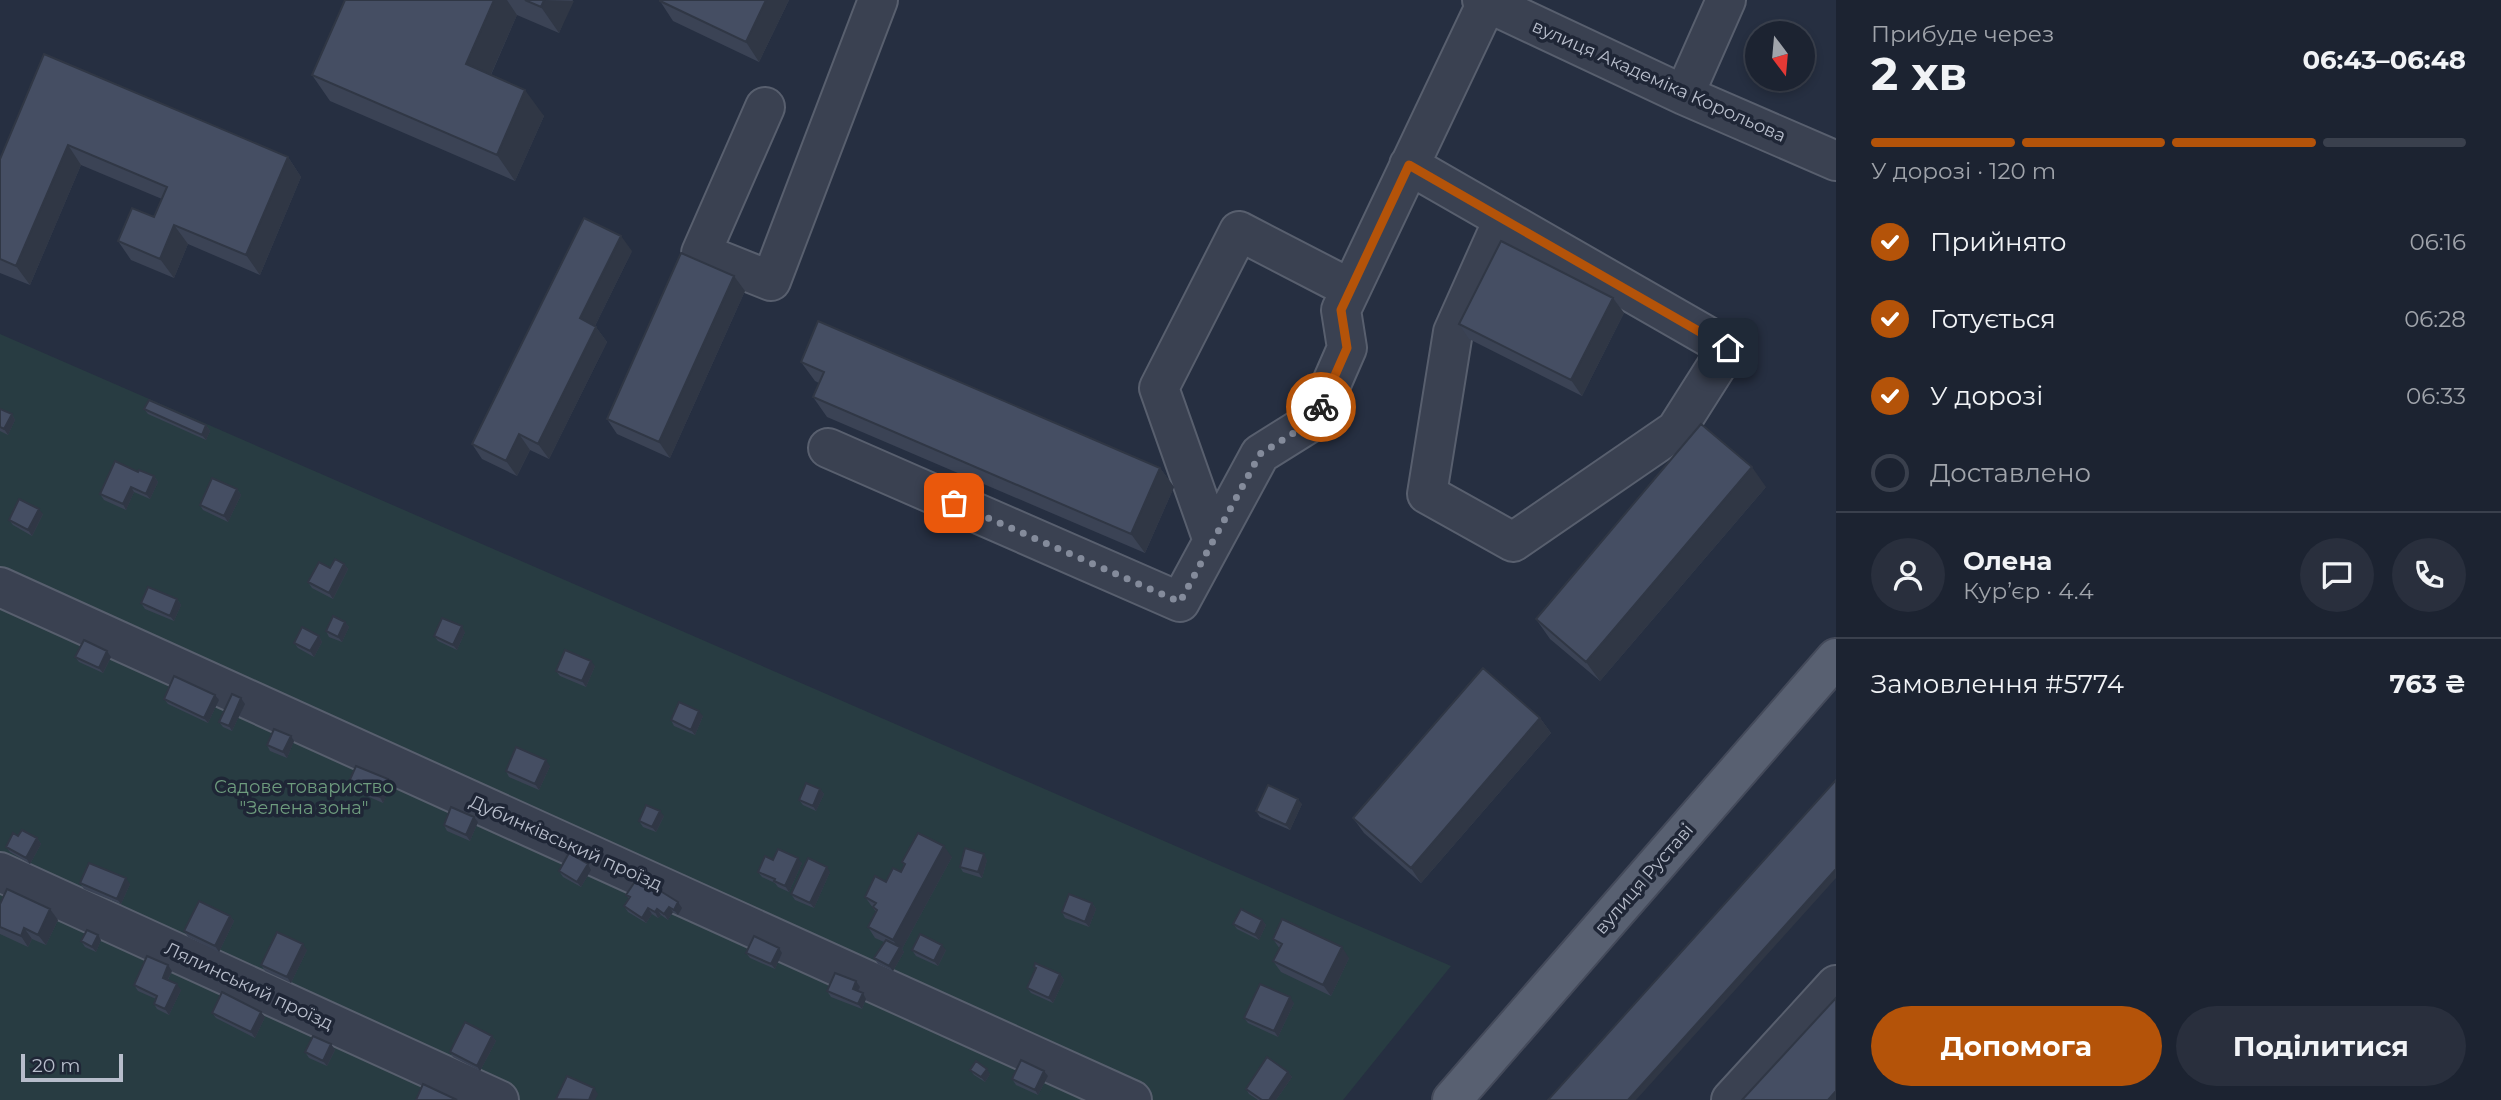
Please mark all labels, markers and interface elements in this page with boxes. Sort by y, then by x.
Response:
street label: вулиця Академіка Корольова [1529,15,1789,147]
text: Прибуде через [1871,20,2054,48]
north arrow [1745,21,1815,91]
map controls [1745,21,1815,91]
text: 06:43–06:48 [2302,44,2466,76]
text: 2 хв [1871,45,1967,102]
text: У дорозі · 120 m [1871,157,2056,185]
icon: check [1871,223,1909,261]
text: Прийнято [1930,226,2067,258]
text: 06:16 [2410,228,2466,256]
icon: check [1871,300,1909,338]
text: Готується [1930,303,2056,335]
text: 06:28 [2404,305,2466,333]
pin [1698,318,1758,378]
icon: home [1709,329,1747,367]
courier [1286,372,1356,442]
icon: check [1871,377,1909,415]
text: У дорозі [1930,380,2043,412]
text: 06:33 [2406,382,2466,410]
icon: bike [1302,388,1340,426]
text: Доставлено [1930,457,2091,489]
pin [924,473,984,533]
icon: bag [935,484,973,522]
button: person [1871,538,1945,612]
button: chat [2300,538,2374,612]
button: phone [2392,538,2466,612]
text: Олена [1963,545,2052,577]
text: Кур’єр · 4.4 [1963,577,2094,605]
text: Замовлення #5774 [1871,668,2124,700]
text: 763 ₴ [2390,668,2466,700]
park label: Садове товариство "Зелена зона" [214,776,394,819]
street label: Дубинківський проїзд [466,791,666,896]
street label: вулиця Руставі [1590,819,1698,939]
street label: Лялинський проїзд [161,937,337,1035]
button: Допомога [1871,1006,2162,1086]
button: Поділитися [2176,1006,2466,1086]
scale bar [21,1051,122,1083]
text: 20 m [32,1054,80,1077]

